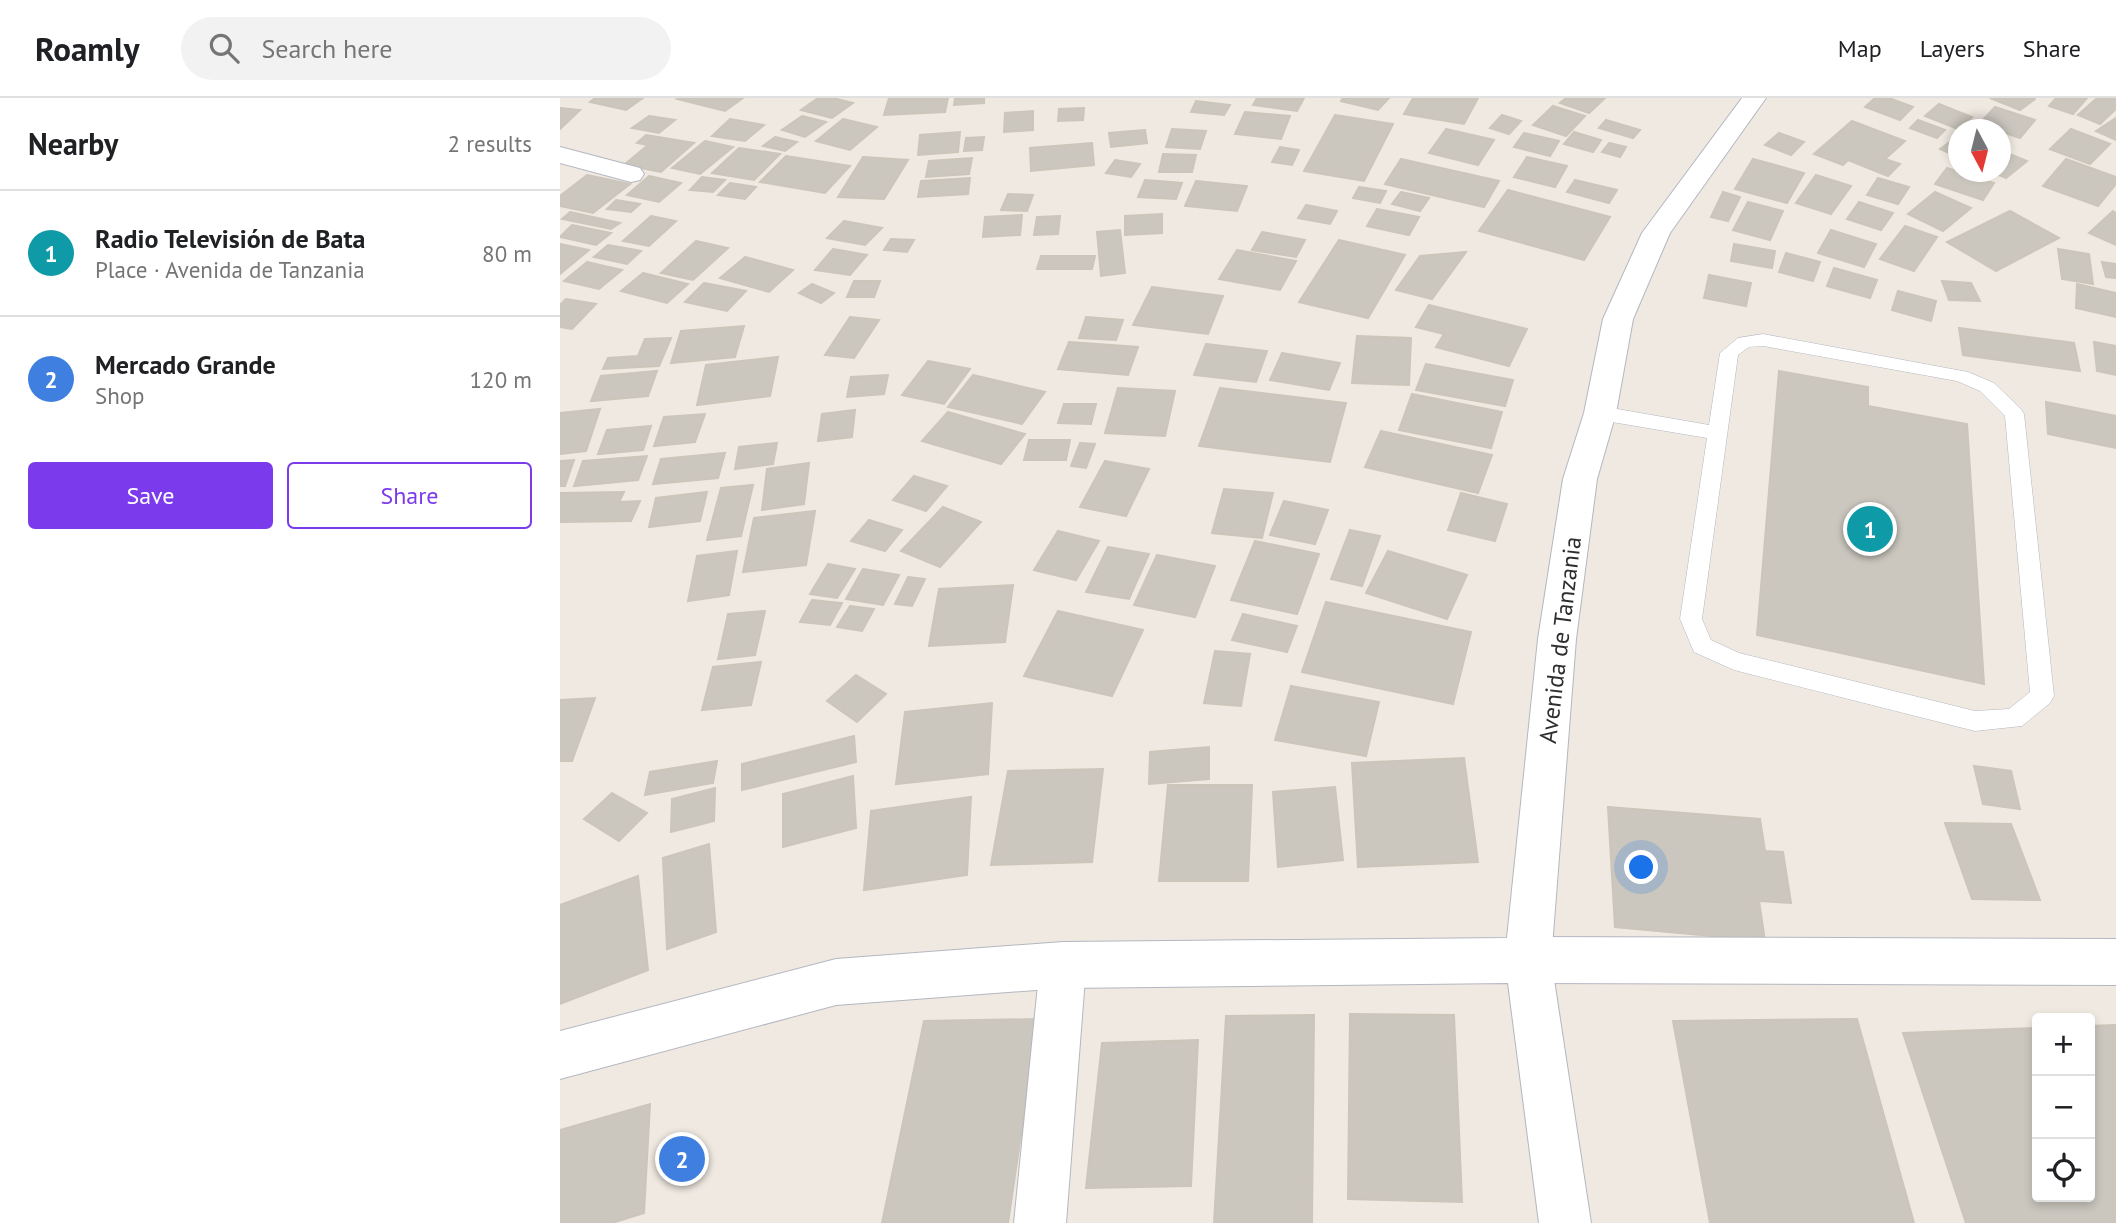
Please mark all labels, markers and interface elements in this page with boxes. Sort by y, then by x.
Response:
search box [181,17,671,80]
text: Roamly [35,27,139,70]
icon: search [205,29,243,67]
text: Search here [261,32,393,65]
text: Map [1838,33,1882,64]
text: Layers [1920,33,1985,64]
text: Share [2023,33,2081,64]
north arrow [1948,119,2011,182]
text: Nearby [28,124,118,163]
text: 2 results [448,129,532,158]
text: Radio Televisión de Bata [95,222,365,255]
text: 1 [44,239,58,268]
text: 80 m [482,239,532,268]
text: Place · Avenida de Tanzania [95,255,365,284]
text: Mercado Grande [95,348,276,381]
text: 2 [44,365,58,394]
text: 120 m [470,365,532,394]
text: Shop [95,381,145,410]
button: Save [28,462,273,529]
button: Share [287,462,532,529]
pin: 1 [1847,503,1893,555]
street label: Avenida de Tanzania [1532,535,1588,745]
your location [1624,850,1658,884]
map controls [2032,1013,2095,1202]
button: + [2032,1013,2095,1076]
button: − [2032,1076,2095,1139]
pin: 2 [659,1133,705,1185]
button: locate [2032,1139,2095,1202]

